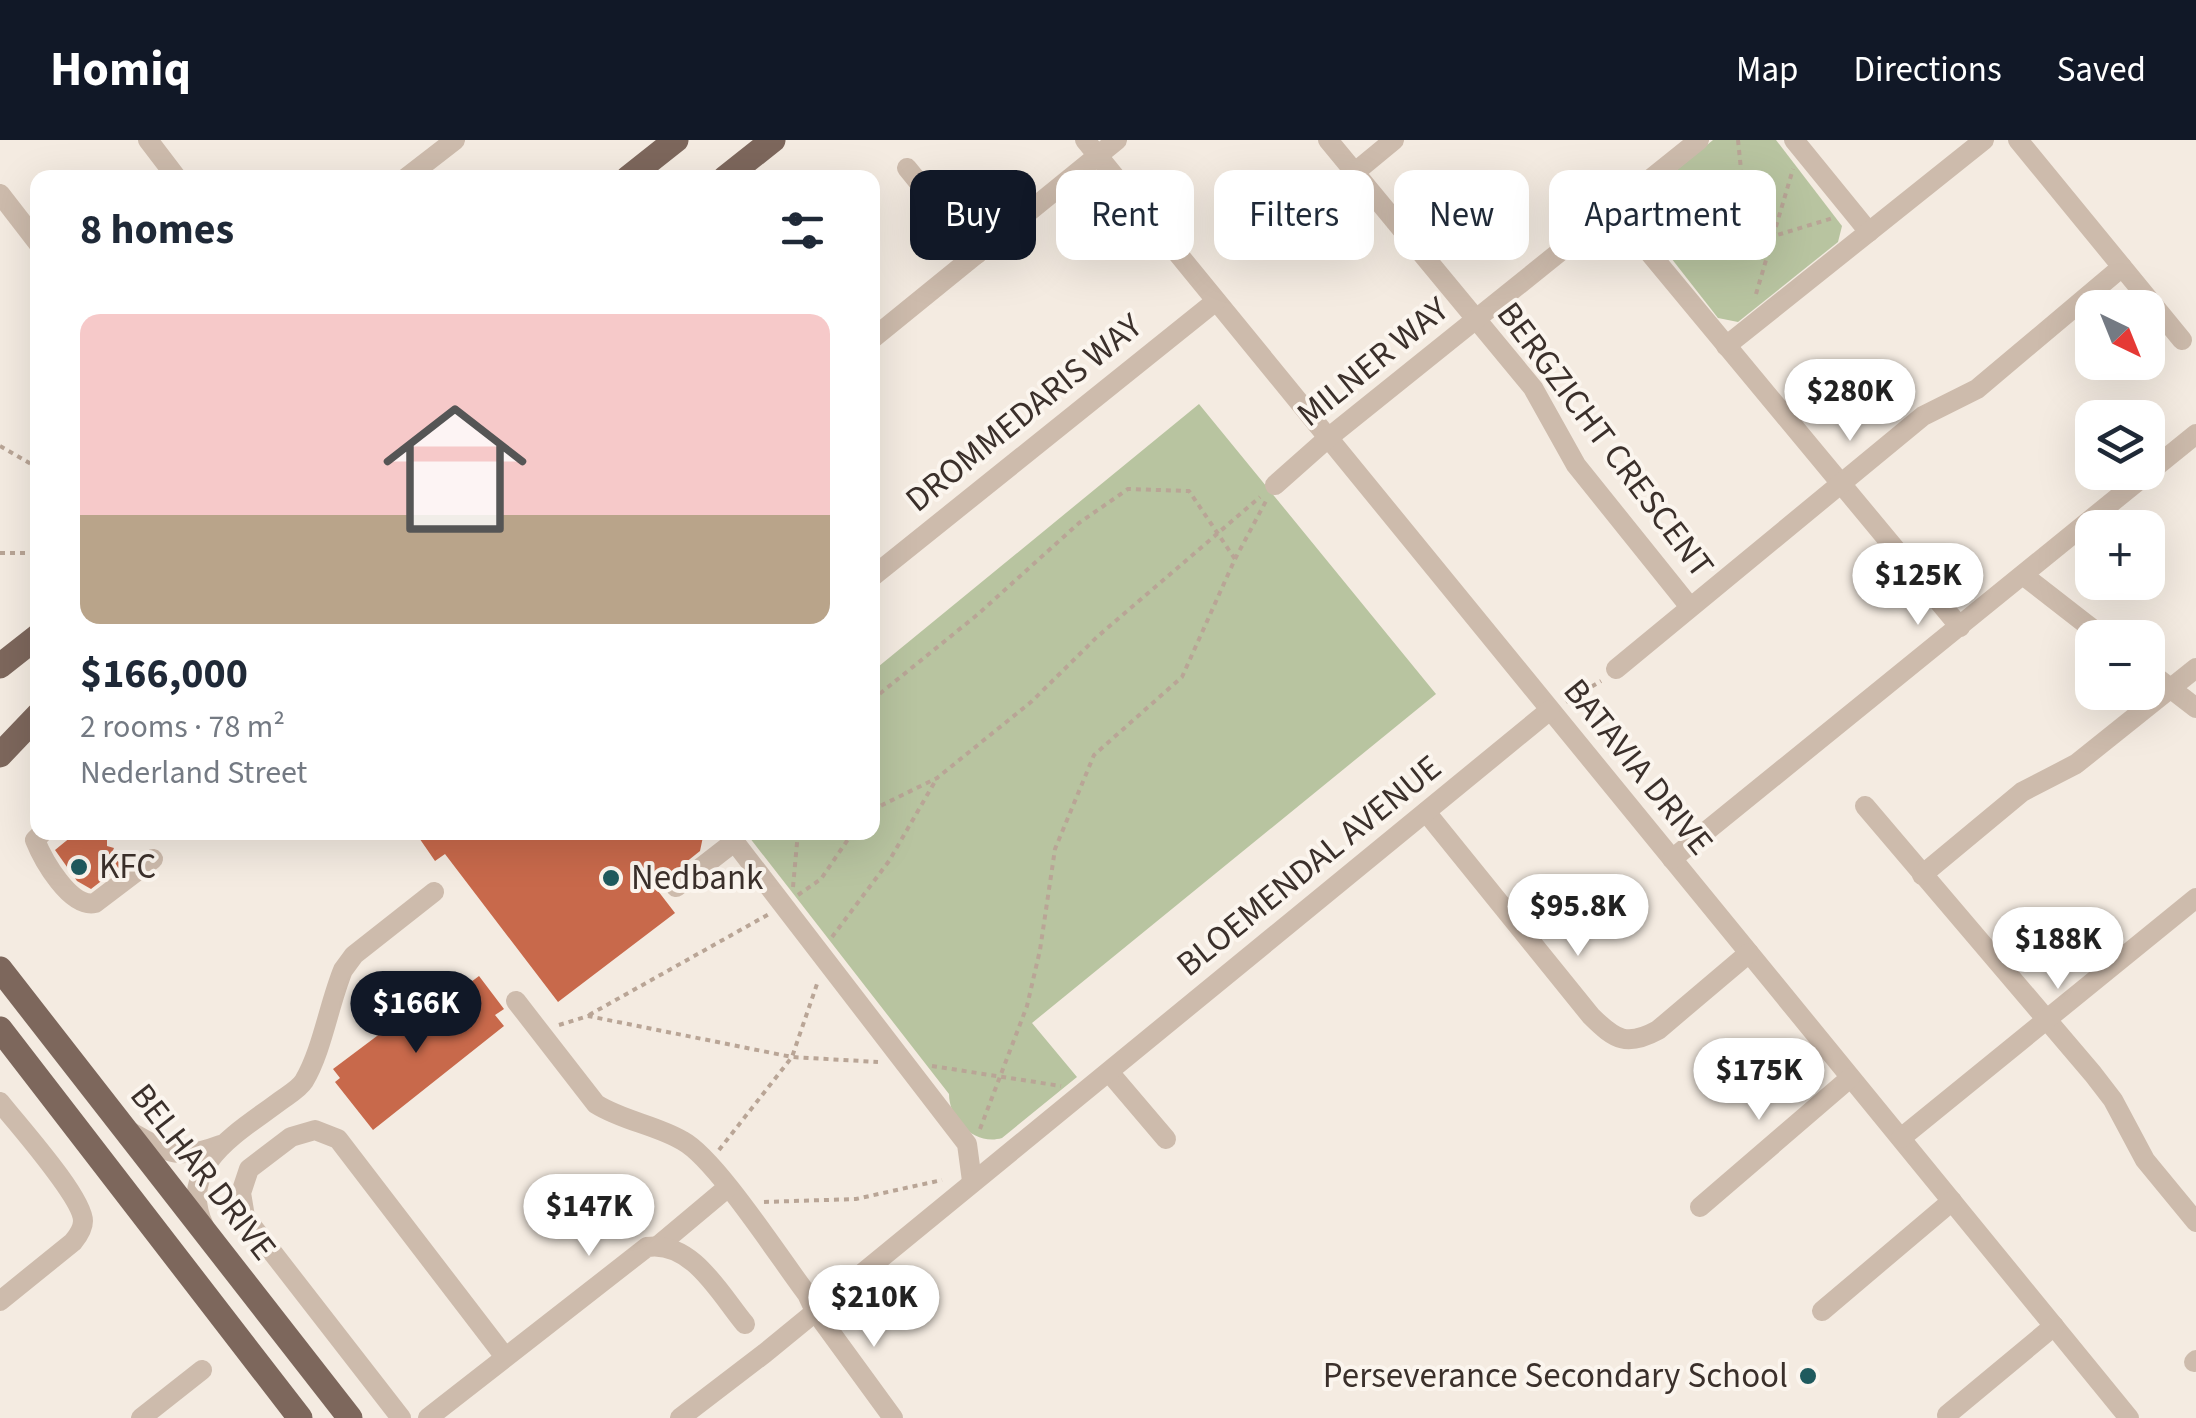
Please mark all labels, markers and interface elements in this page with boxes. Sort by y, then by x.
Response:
text: Homiq [50,36,191,104]
text: Map [1736,45,1799,95]
text: Directions [1854,45,2002,95]
text: Saved [2057,45,2146,95]
chip: Buy [910,170,1036,260]
chip: Rent [1056,170,1194,260]
chip: Filters [1214,170,1374,260]
chip: New [1394,170,1529,260]
chip: Apartment [1549,170,1776,260]
text: 8 homes [80,200,234,260]
icon: filters [775,203,830,258]
street label: MILNER WAY [1286,285,1460,439]
north arrow [2075,290,2165,380]
map controls [2075,290,2165,710]
street label: BERGZICHT CRESCENT [1485,292,1725,588]
street label: DROMMEDARIS WAY [895,302,1153,524]
pin: $280K [1780,359,1920,444]
text: $280K [1806,368,1894,414]
icon: home [365,379,545,559]
button: layers [2075,400,2165,490]
button: + [2075,510,2165,600]
pin: $125K [1848,543,1988,628]
text: $125K [1874,552,1962,598]
button: − [2075,620,2165,710]
text: $166,000 [80,644,248,704]
street label: BATAVIA DRIVE [1551,668,1725,866]
text: 2 rooms · 78 m² [80,704,285,750]
street label: BLOEMENDAL AVENUE [1166,743,1452,989]
text: Nederland Street [80,750,307,796]
place label: KFC [99,842,156,892]
place label: Nedbank [631,853,764,903]
marker: KFC [68,856,90,878]
marker: Nedbank [600,867,622,889]
pin: $95.8K [1497,874,1659,959]
text: $95.8K [1530,883,1626,929]
pin: $188K [1988,907,2128,992]
text: $188K [2014,916,2102,962]
pin: $166K [346,971,486,1056]
text: $166K [372,980,460,1026]
pin: $175K [1689,1038,1829,1123]
text: $175K [1715,1047,1803,1093]
street label: BELHAR DRIVE [118,1073,288,1271]
pin: $147K [519,1174,659,1259]
text: $147K [545,1183,633,1229]
pin: $210K [804,1265,944,1350]
text: $210K [830,1274,918,1320]
place label: Perseverance Secondary School [1323,1351,1788,1401]
marker: Perseverance Secondary School [1797,1365,1819,1387]

